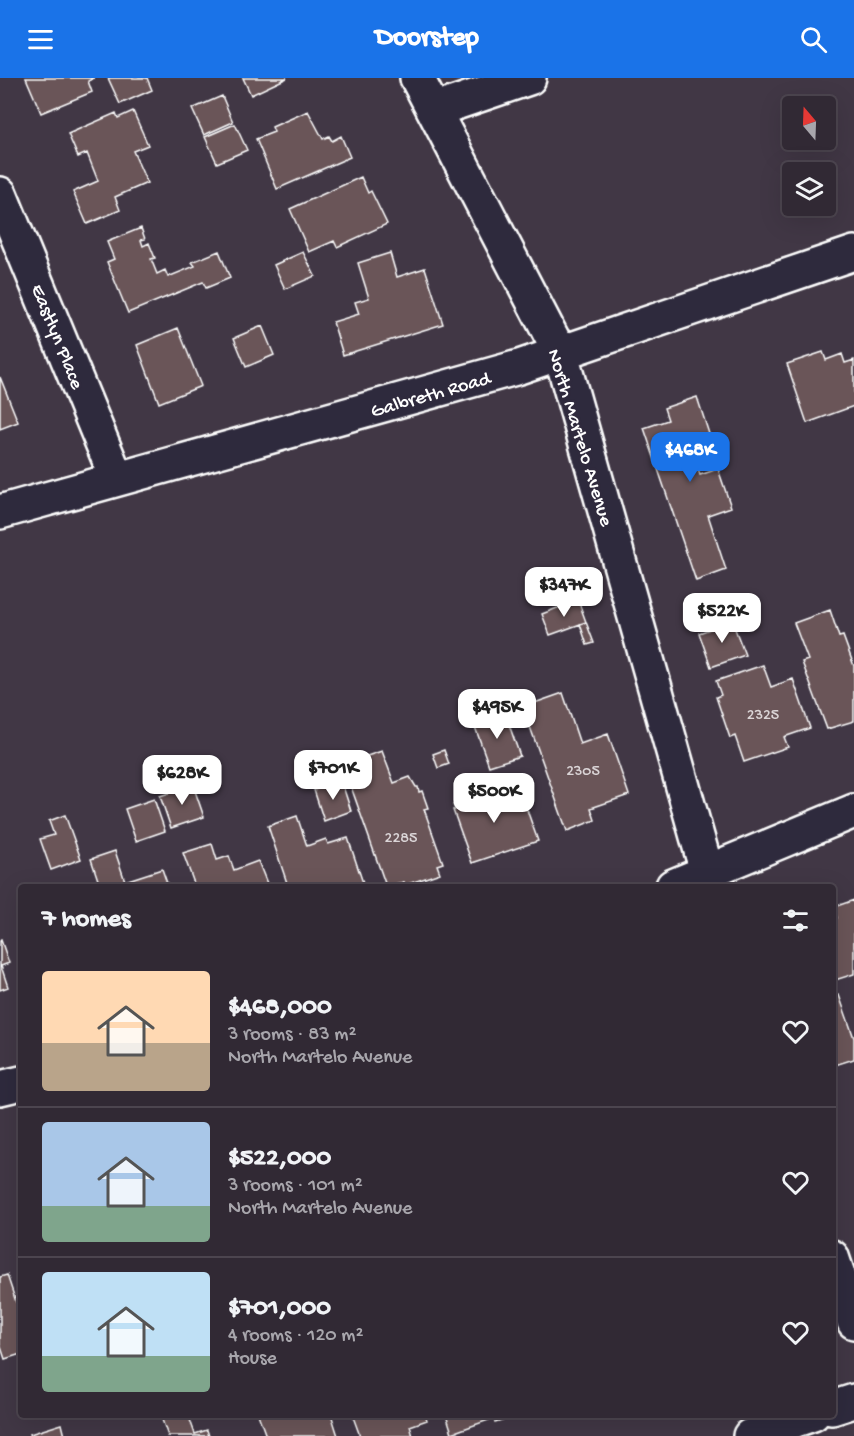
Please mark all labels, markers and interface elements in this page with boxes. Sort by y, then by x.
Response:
icon: menu [24,23,57,56]
text: Doorstep [375,23,479,55]
icon: search [797,23,830,56]
north arrow [782,96,836,150]
map controls [782,96,836,216]
button: layers [782,162,836,216]
street label: Eastlyn Place [24,281,88,394]
street label: North Martelo Avenue [541,347,617,530]
street label: Galbreth Road [368,368,496,424]
pin: $468K [648,432,732,483]
text: $468K [665,440,715,463]
pin: $347K [522,567,606,618]
text: $347K [539,575,589,598]
pin: $522K [680,593,764,644]
text: $522K [697,601,747,624]
pin: $495K [455,689,539,740]
text: $495K [472,697,522,720]
house number: 2325 [747,707,779,726]
pin: $701K [291,750,375,801]
pin: $628K [140,755,224,806]
text: $701K [308,758,358,781]
text: $628K [157,763,207,786]
house number: 2305 [566,763,600,782]
pin: $500K [452,773,536,824]
text: $500K [467,781,521,804]
house number: 2285 [385,830,417,849]
icon: filters [779,904,812,937]
text: 7 homes [42,905,131,936]
text: $468,000 [228,993,332,1024]
icon: home [90,995,162,1067]
icon: heart [779,1015,812,1048]
text: 3 rooms · 83 m² [228,1024,356,1047]
text: North Martelo Avenue [228,1047,412,1070]
text: $522,000 [228,1144,331,1175]
icon: home [90,1146,162,1218]
icon: heart [779,1166,812,1199]
text: 3 rooms · 101 m² [228,1175,363,1198]
text: North Martelo Avenue [228,1198,412,1221]
text: $701,000 [228,1294,331,1325]
icon: home [90,1296,162,1368]
icon: heart [779,1316,812,1349]
text: 4 rooms · 120 m² [228,1325,363,1348]
text: House [228,1348,277,1371]

